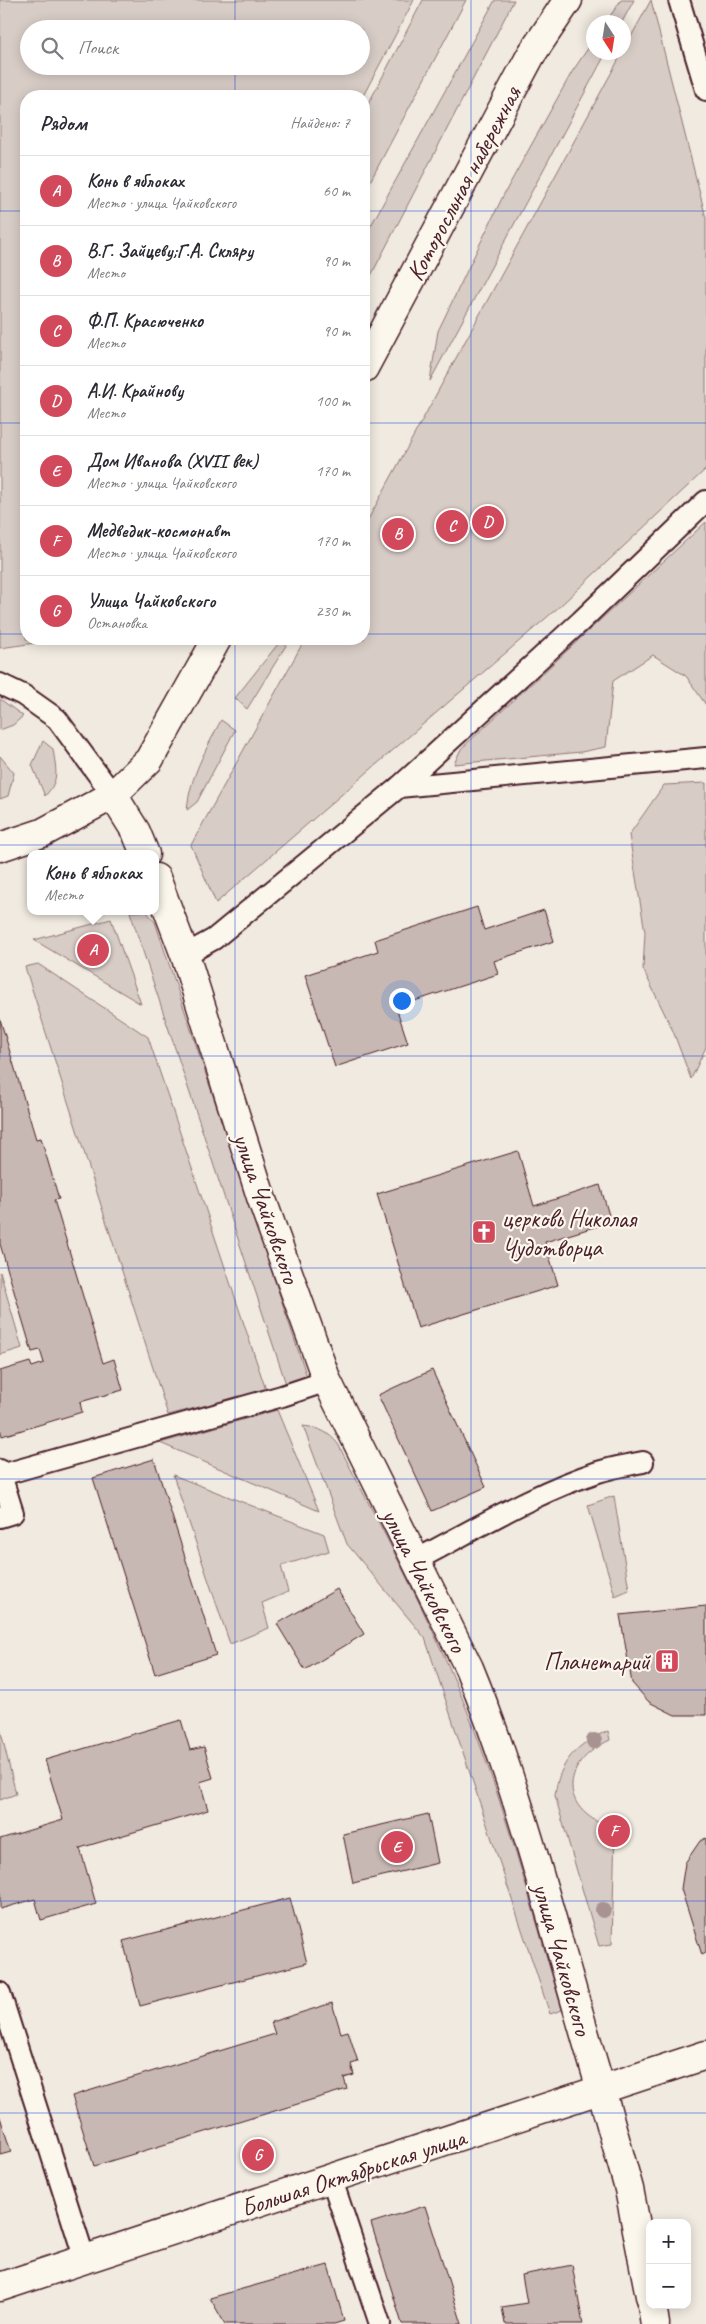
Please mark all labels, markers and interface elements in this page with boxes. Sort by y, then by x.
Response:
north arrow [586,15,631,60]
search box [20,20,370,75]
icon: search [38,34,66,62]
text: Поиск [78,36,118,60]
street label: Которосльная набережная [399,80,529,286]
text: Рядом [40,110,87,136]
text: Найдено: 7 [290,113,350,133]
text: Конь в яблоках [87,169,183,193]
text: A [52,181,60,201]
text: 60 m [323,181,350,201]
text: Место · улица Чайковского [87,193,236,213]
text: В.Г. Зайцеву;Г.А. Скляру [87,239,253,263]
text: B [52,251,60,271]
text: 90 m [323,251,350,271]
text: Место [87,263,125,283]
text: Ф.П. Красюченко [87,309,203,333]
text: C [52,321,60,341]
text: 90 m [323,321,350,341]
text: Место [87,333,125,353]
text: А.И. Крайнову [87,379,183,403]
text: D [51,391,61,411]
text: 100 m [316,391,350,411]
text: Место [87,403,125,423]
text: Дом Иванова (XVII век) [87,449,258,473]
text: E [52,461,60,481]
text: 170 m [316,461,350,481]
text: Место · улица Чайковского [87,473,236,493]
pin: D [472,503,504,541]
pin: C [436,507,468,545]
pin: B [382,515,414,553]
text: Медведик-космонавт [87,519,230,543]
text: F [52,531,60,551]
text: 170 m [316,531,350,551]
text: Место · улица Чайковского [87,543,236,563]
text: Улица Чайковского [87,589,216,613]
text: G [52,601,60,621]
text: 230 m [316,601,350,621]
text: Остановка [87,613,147,633]
popup [27,850,159,915]
text: Конь в яблоках [45,861,141,885]
text: Место [45,885,83,905]
pin: A [77,931,109,969]
your location [389,988,415,1014]
street label: улица Чайковского [225,1127,307,1289]
place label: церковь Николая Чудотворца [502,1203,639,1264]
church icon: церковь Николая Чудотворца [471,1219,497,1245]
street label: улица Чайковского [373,1501,475,1659]
place label: Планетарий [544,1646,652,1678]
building icon: Планетарий [654,1648,680,1674]
pin: F [598,1812,630,1850]
pin: E [381,1828,413,1866]
street label: улица Чайковского [524,1877,599,2040]
street label: Большая Октябрьская улица [237,2121,472,2224]
pin: G [242,2136,274,2174]
map controls [646,2219,691,2309]
button: + [646,2219,691,2264]
button: − [646,2264,691,2309]

